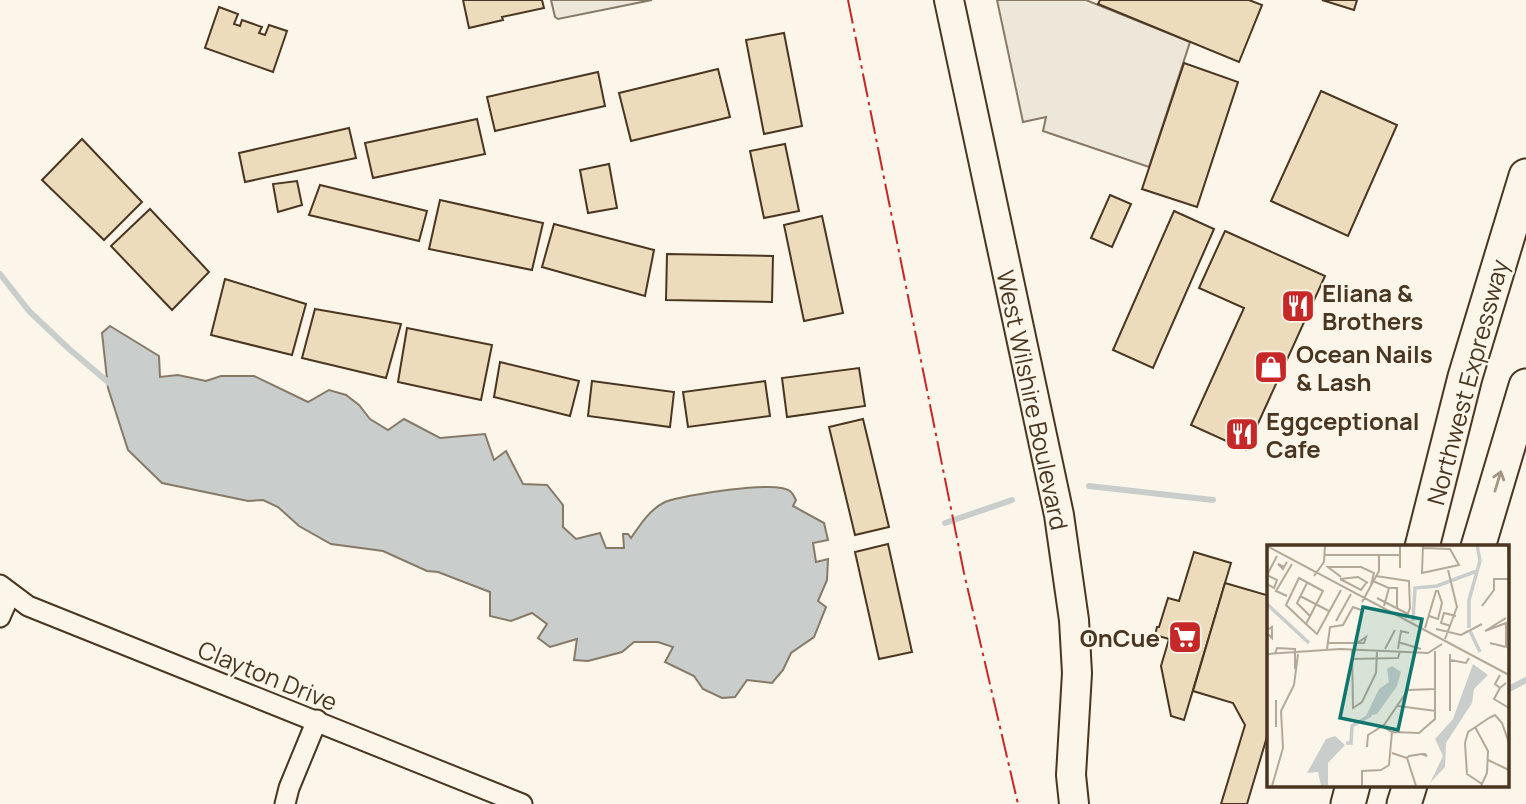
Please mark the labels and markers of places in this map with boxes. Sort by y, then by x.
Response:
place label: Eliana & Brothers [1322,276,1423,337]
restaurant icon: Eliana & Brothers [1279,287,1317,325]
place label: Ocean Nails & Lash [1296,337,1433,398]
shop icon: Ocean Nails & Lash [1252,348,1290,386]
place label: Eggceptional Cafe [1266,404,1419,465]
restaurant icon: Eggceptional Cafe [1223,415,1261,453]
supermarket icon: OnCue [1166,618,1204,656]
place label: OnCue [1080,621,1160,654]

